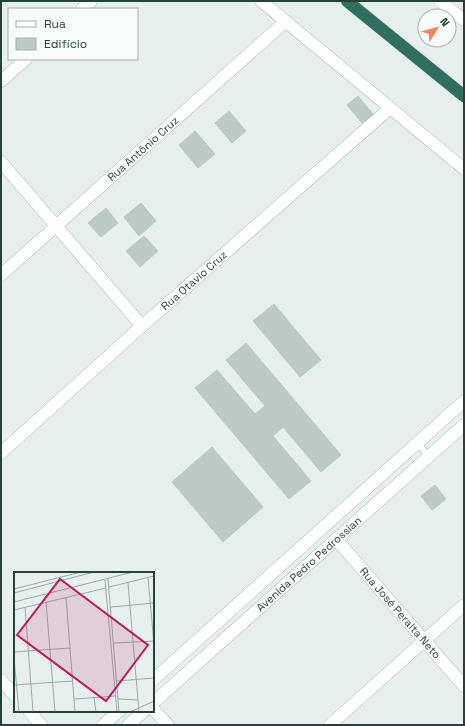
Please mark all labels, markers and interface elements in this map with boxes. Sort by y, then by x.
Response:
legend [8,8,138,60]
north arrow [417,8,457,48]
text: N [437,15,453,29]
text: Rua [44,16,66,32]
text: Edifício [44,36,87,52]
street label: Rua Antônio Cruz [104,113,182,184]
street label: Rua Otavio Cruz [158,247,230,313]
street label: Avenida Pedro Pedrossian [253,513,364,614]
street label: Rua José Peralta Neto [357,564,444,662]
inset map [14,572,154,712]

